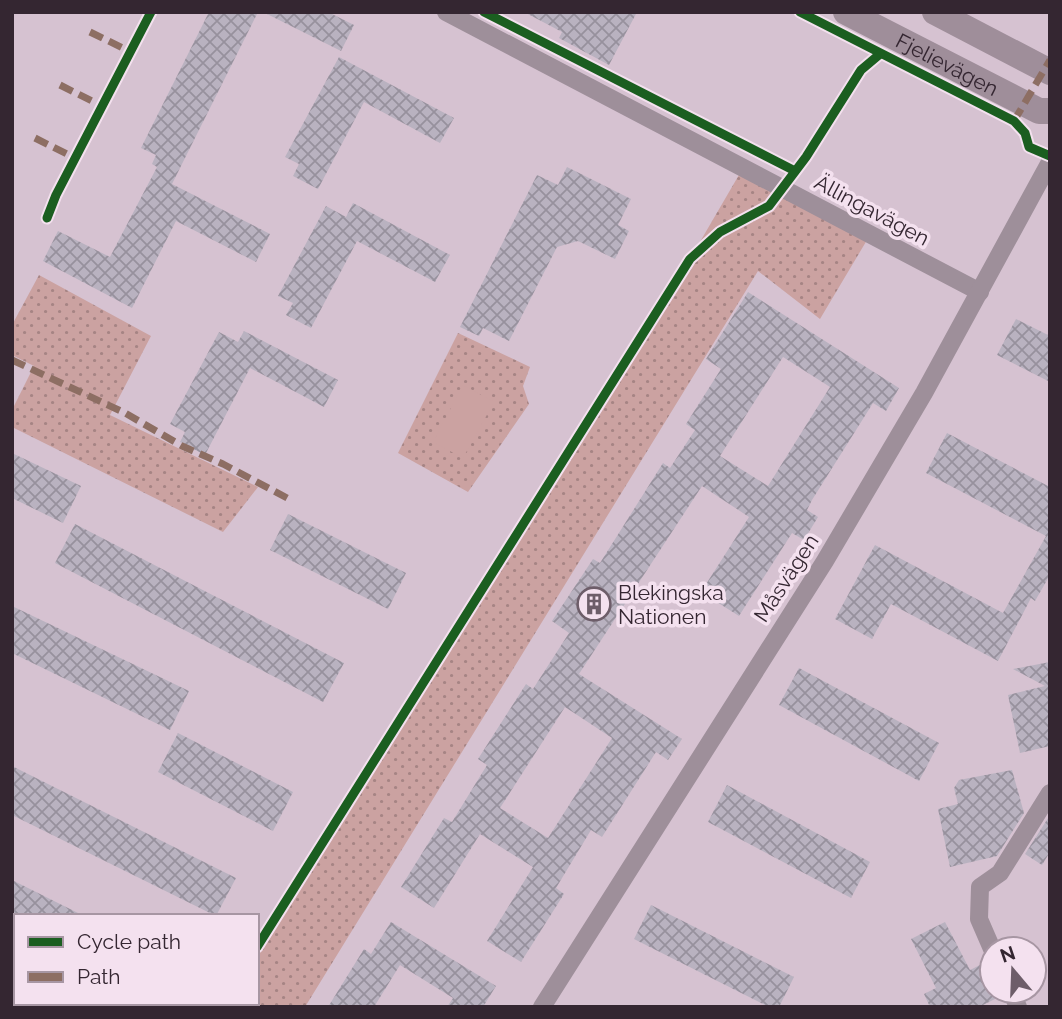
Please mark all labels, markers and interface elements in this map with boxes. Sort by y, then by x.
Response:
street label: Fjelievägen [892,27,1003,101]
street label: Ällingavägen [810,169,934,251]
street label: Måsvägen [748,529,824,627]
place label: Blekingska Nationen [618,580,724,629]
building icon: Blekingska Nationen [575,585,613,623]
legend [14,914,259,1005]
text: Cycle path [77,929,181,954]
north arrow [978,935,1048,1005]
text: N [997,941,1018,967]
text: Path [77,964,121,989]

